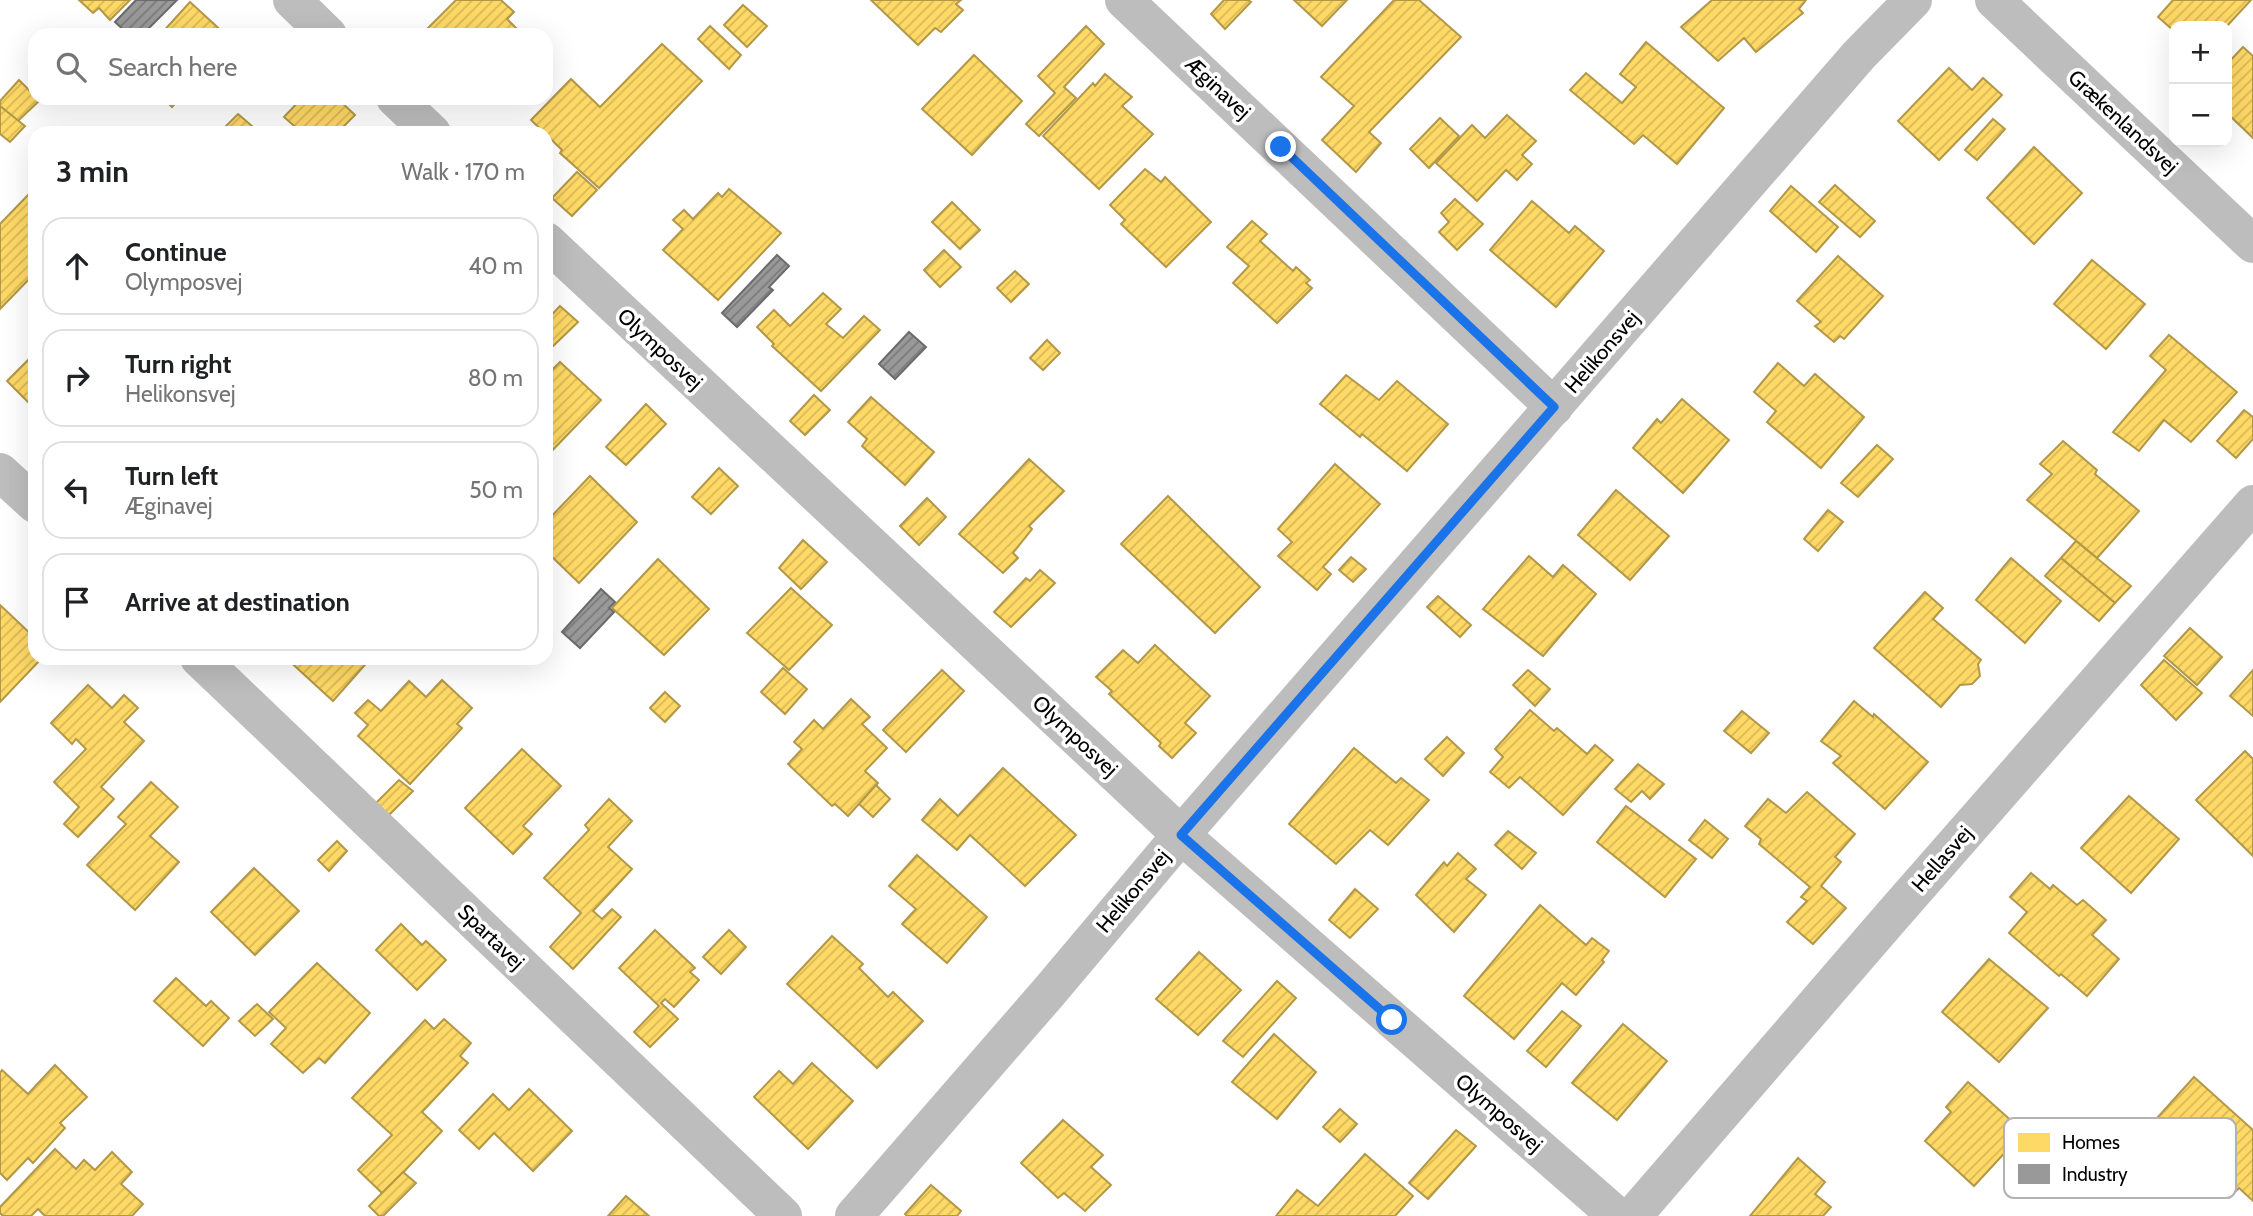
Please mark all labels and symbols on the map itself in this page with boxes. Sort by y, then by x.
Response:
street label: Æginavej [1179,51,1256,125]
street label: Grækenlandsvej [2063,64,2183,180]
route end [1265,131,1296,162]
street label: Olymposvej [612,303,708,395]
street label: Helikonsvej [1559,305,1645,399]
street label: Olymposvej [1027,690,1123,782]
street label: Hellasvej [1906,821,1978,897]
street label: Helikonsvej [1091,844,1175,938]
street label: Spartavej [452,899,530,975]
route start [1376,1004,1407,1035]
street label: Olymposvej [1450,1068,1548,1158]
legend [2004,1118,2236,1198]
text: Homes [2062,1131,2120,1154]
text: Industry [2062,1163,2128,1186]

